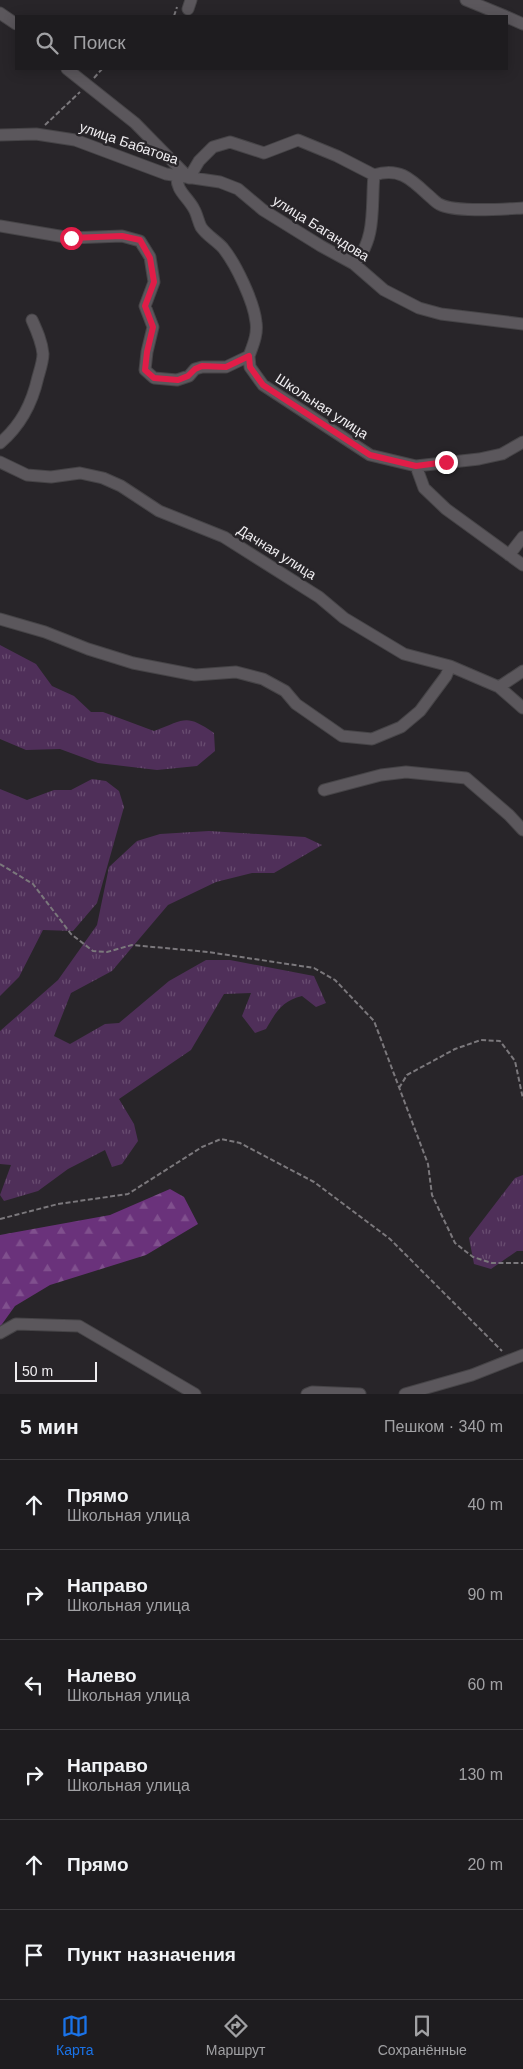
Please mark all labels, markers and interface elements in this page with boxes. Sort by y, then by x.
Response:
search box [15,15,508,70]
icon: search [33,29,61,57]
text: Поиск [73,32,126,53]
street label: улица Бабатова [77,119,181,168]
street label: улица Багандова [270,192,372,264]
route start [60,227,83,250]
street label: Школьная улица [273,370,372,442]
route end [435,451,458,474]
street label: Дачная улица [235,521,319,583]
scale bar [15,1359,98,1382]
text: 50 m [22,1363,53,1379]
text: 5 мин [20,1415,79,1438]
text: Пешком · 340 m [384,1418,503,1435]
text: Прямо [67,1485,129,1506]
icon: ahead [20,1491,48,1519]
text: 40 m [467,1496,503,1513]
text: Школьная улица [67,1507,190,1524]
text: Направо [67,1575,148,1596]
icon: right [20,1581,48,1609]
text: 90 m [467,1586,503,1603]
text: Школьная улица [67,1597,190,1614]
text: Налево [67,1665,137,1686]
icon: left [20,1671,48,1699]
text: 60 m [467,1676,503,1693]
text: Школьная улица [67,1687,190,1704]
text: Направо [67,1755,148,1776]
icon: right [20,1761,48,1789]
text: 130 m [459,1766,503,1783]
text: Школьная улица [67,1777,190,1794]
icon: ahead [20,1851,48,1879]
text: Прямо [67,1854,129,1875]
text: 20 m [467,1856,503,1873]
icon: arrive [20,1941,48,1969]
text: Пункт назначения [67,1944,236,1965]
tab: Карта [56,2012,94,2058]
tab: Маршрут [206,2012,265,2058]
tab: Сохранённые [378,2012,467,2058]

